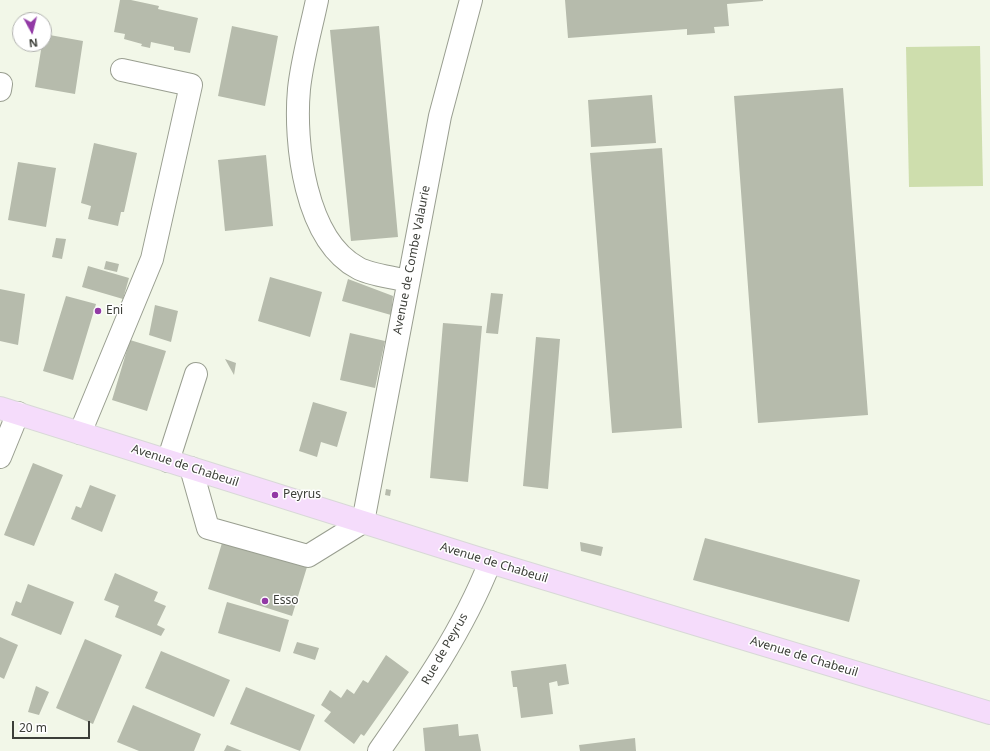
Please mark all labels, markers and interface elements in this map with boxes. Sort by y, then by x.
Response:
north arrow [12,12,52,52]
text: N [28,35,39,51]
street label: Avenue de Combe Valaurie [390,184,434,336]
place label: Eni [106,304,123,318]
marker: Eni [93,306,103,316]
street label: Avenue de Chabeuil [130,442,240,490]
place label: Peyrus [283,488,321,502]
marker: Peyrus [270,490,280,500]
street label: Avenue de Chabeuil [438,540,550,586]
place label: Esso [273,594,298,608]
marker: Esso [260,596,270,606]
street label: Rue de Peyrus [419,611,471,687]
street label: Avenue de Chabeuil [748,634,860,680]
scale bar [14,713,92,739]
text: 20 m [19,719,47,736]

